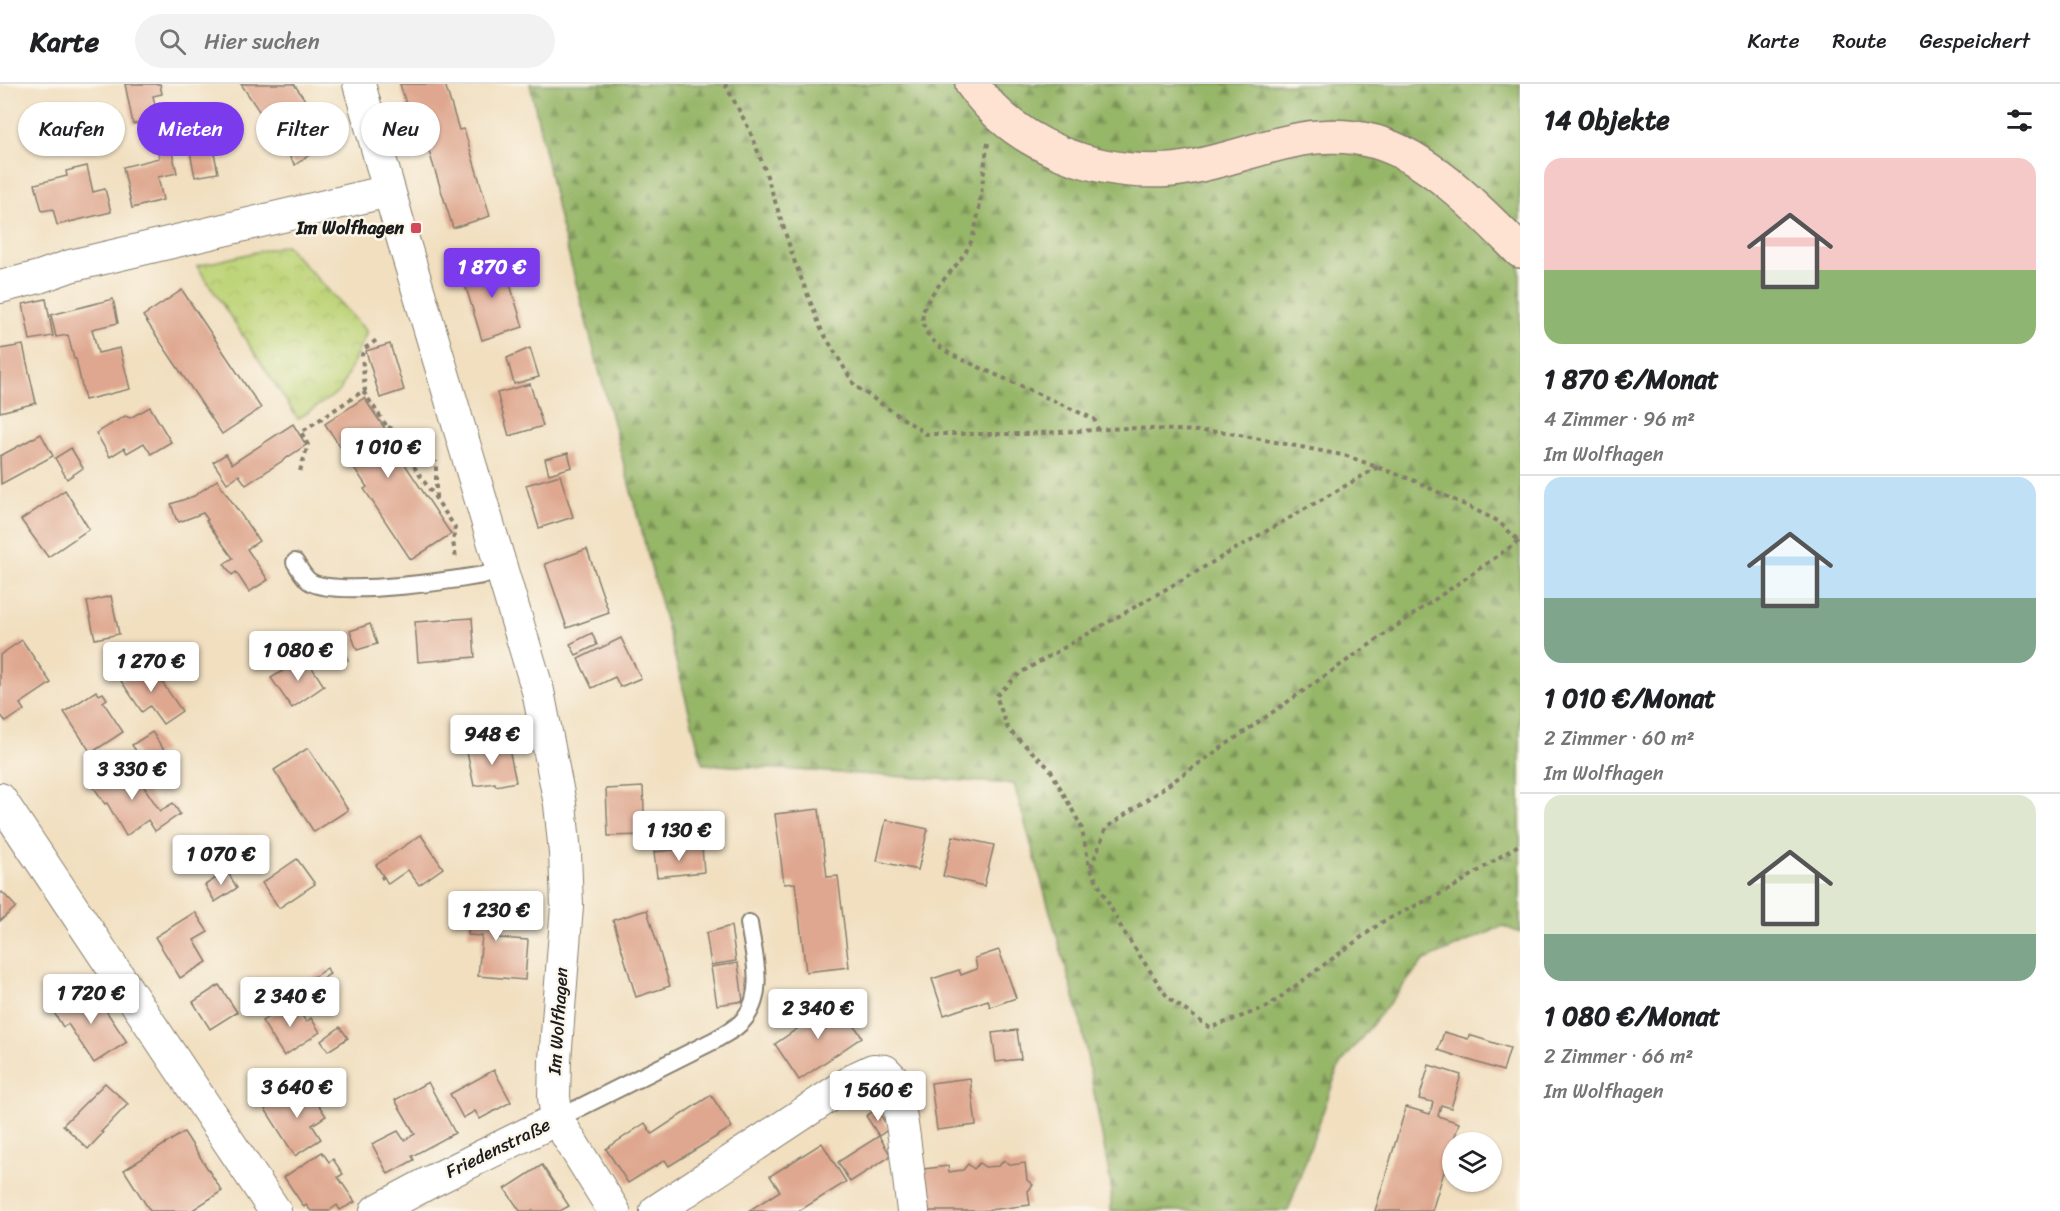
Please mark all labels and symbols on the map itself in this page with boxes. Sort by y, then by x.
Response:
place label: Im Wolfhagen [295,212,404,244]
marker: Im Wolfhagen [409,221,423,235]
pin: 1 870 € [437,248,547,299]
pin: 1 010 € [333,428,443,479]
pin: 1 080 € [243,631,353,682]
pin: 1 270 € [96,642,206,693]
pin: 948 € [450,715,534,766]
pin: 3 330 € [77,750,187,801]
pin: 1 130 € [624,811,734,862]
pin: 1 070 € [166,835,276,886]
pin: 1 230 € [441,891,551,942]
street label: Im Wolfhagen [538,966,578,1077]
pin: 1 720 € [36,974,146,1025]
pin: 2 340 € [235,977,345,1028]
pin: 2 340 € [763,989,873,1040]
pin: 3 640 € [242,1068,352,1119]
pin: 1 560 € [823,1071,933,1122]
street label: Friedenstraße [440,1109,556,1187]

